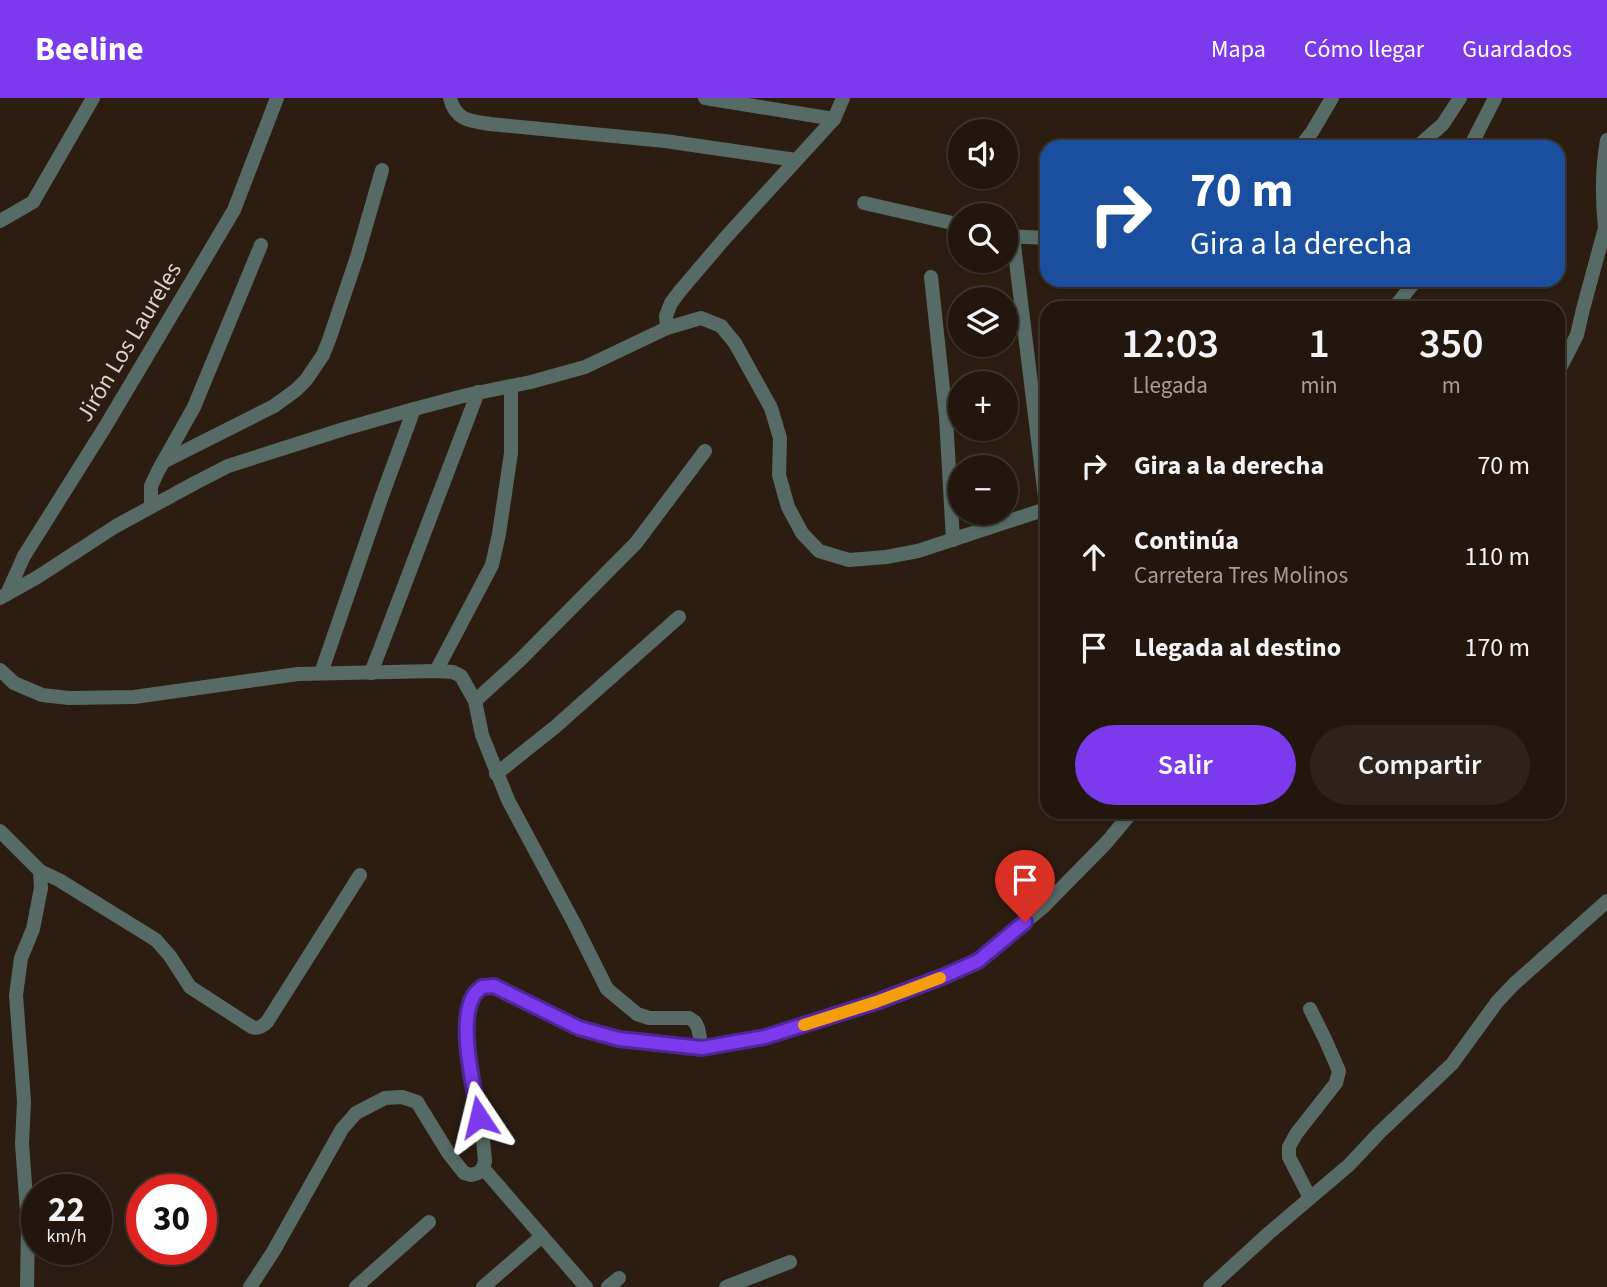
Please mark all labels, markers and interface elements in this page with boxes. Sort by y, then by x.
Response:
text: Beeline [35,26,144,73]
text: Mapa [1211,32,1266,67]
text: Cómo llegar [1304,32,1424,67]
text: Guardados [1462,32,1572,67]
map controls [948,119,1018,525]
button: sound [948,119,1018,189]
text: 70 m [1190,156,1294,226]
icon: right [1075,168,1166,259]
button: search [948,203,1018,273]
text: Gira a la derecha [1190,221,1412,267]
street label: Jirón Los Laureles [68,256,190,428]
button: layers [948,287,1018,357]
text: 12:03 [1121,314,1219,374]
text: 1 [1308,314,1330,374]
text: 350 [1419,314,1484,374]
text: Llegada [1133,369,1208,402]
text: min [1300,369,1338,402]
text: m [1442,369,1461,402]
button: + [948,371,1018,441]
icon: right [1075,447,1113,485]
text: Gira a la derecha [1134,447,1324,484]
text: 70 m [1477,447,1530,484]
button: − [948,455,1018,525]
text: Continúa [1134,522,1239,559]
icon: ahead [1075,538,1113,576]
text: 110 m [1464,538,1530,575]
text: Carretera Tres Molinos [1134,559,1348,592]
icon: arrive [1075,629,1113,667]
text: Llegada al destino [1134,629,1341,666]
text: 170 m [1464,629,1530,666]
button: Salir [1075,725,1296,805]
button: Compartir [1310,725,1530,805]
pin [995,850,1055,922]
icon: arrive [1006,861,1044,899]
position arrow [442,1080,516,1154]
speed limit sign: 30 [126,1174,217,1265]
text: 22 [48,1185,85,1235]
text: km/h [47,1224,86,1249]

